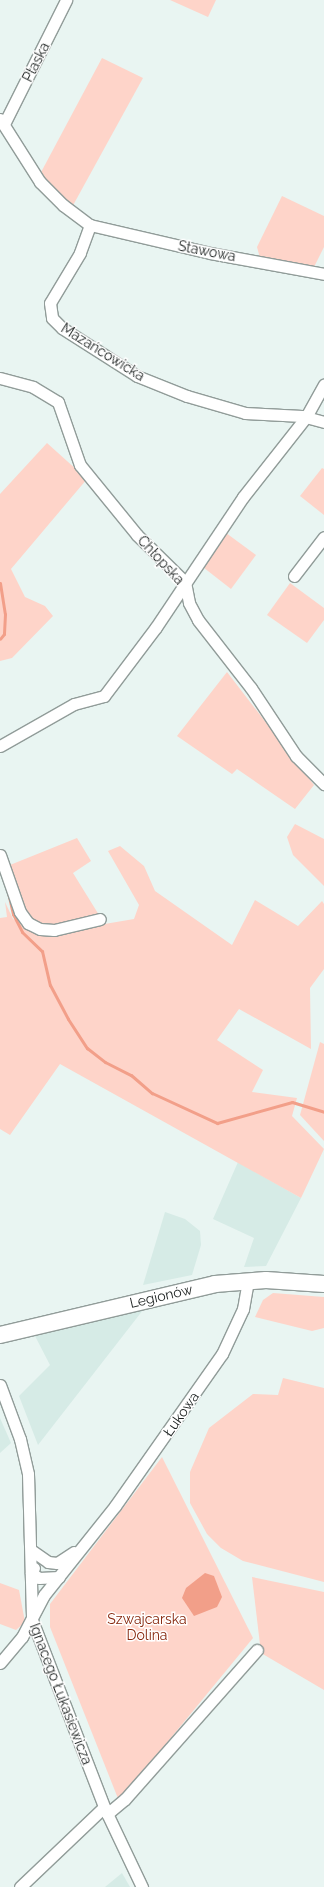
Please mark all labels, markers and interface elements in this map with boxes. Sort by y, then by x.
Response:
street label: Płaska [19,39,53,85]
street label: Stawowa [177,237,237,265]
street label: Mazańcowicka [58,320,148,384]
street label: Chłopska [134,532,188,588]
street label: Legionów [128,1281,194,1311]
street label: Łukowa [160,1388,202,1440]
park label: Szwajcarska Dolina [107,1611,187,1644]
street label: Ignacego Łukasiewicza [26,1621,96,1767]

